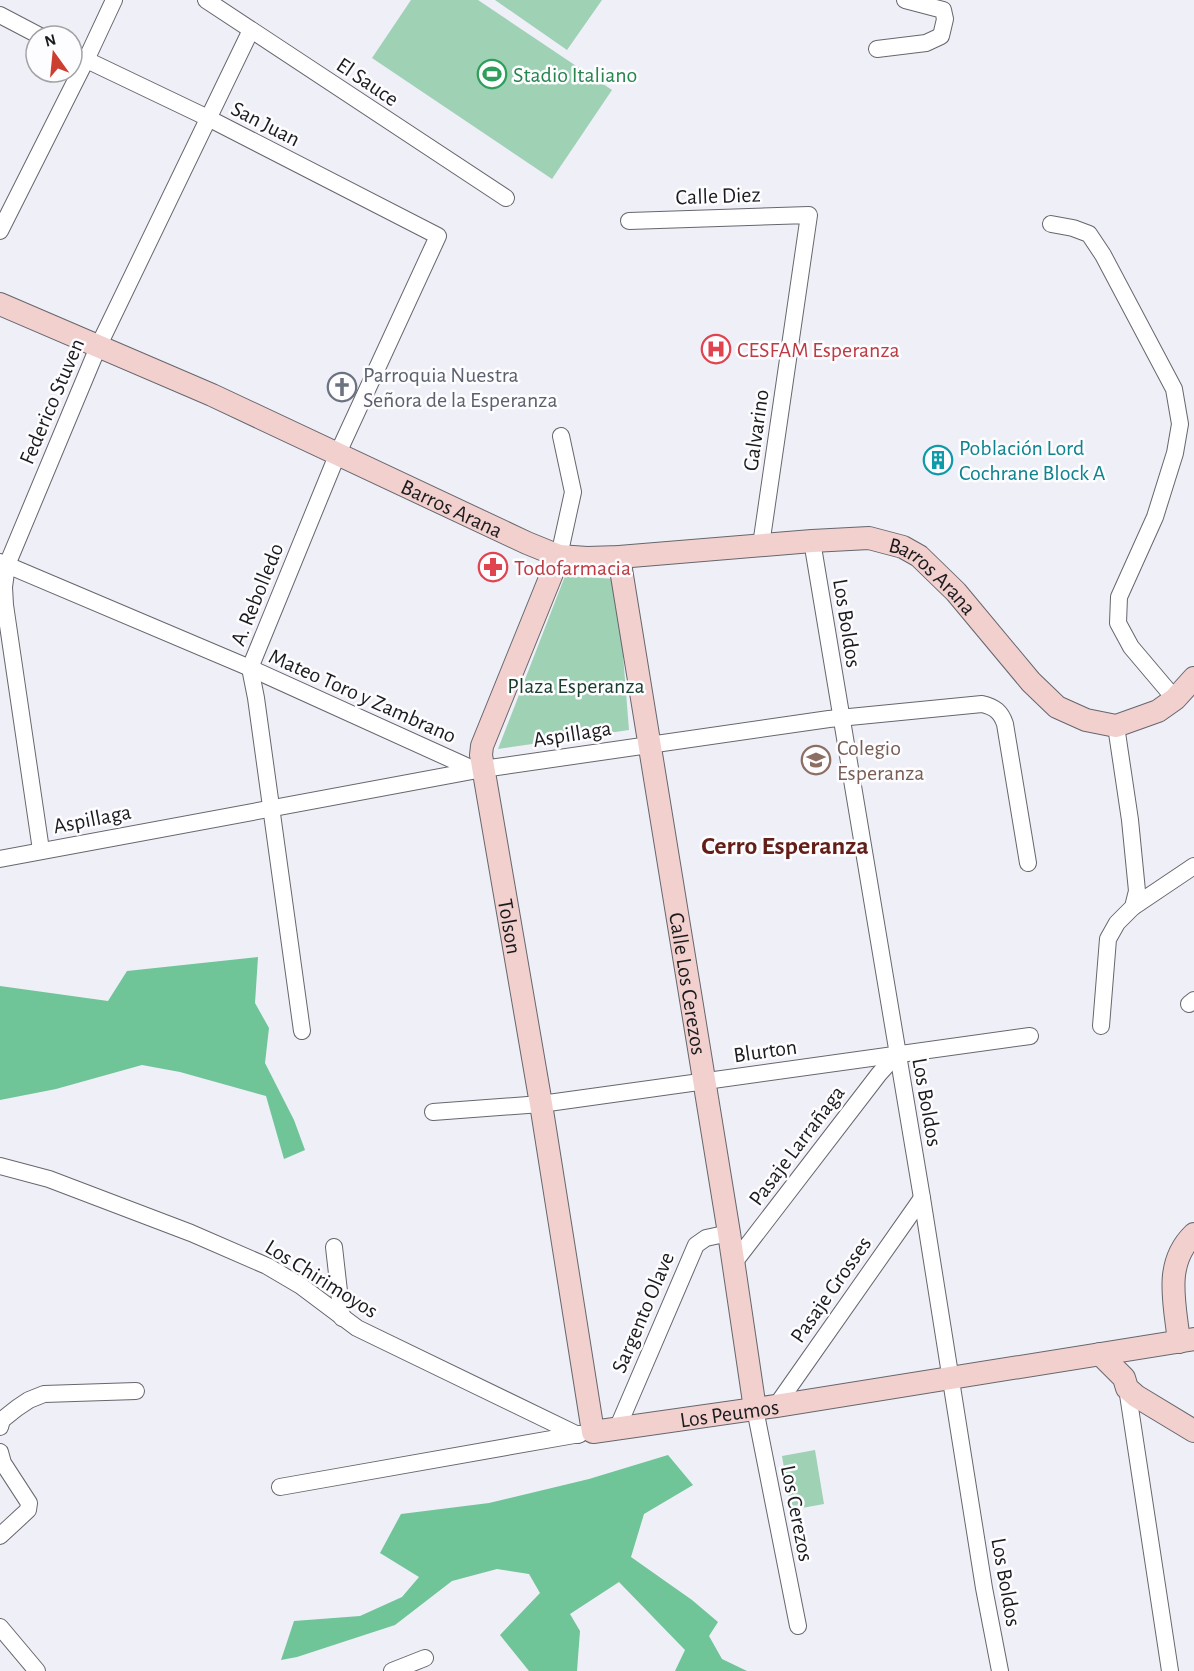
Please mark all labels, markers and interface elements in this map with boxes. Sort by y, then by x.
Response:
north arrow [24,24,84,84]
text: N [43,31,58,50]
street label: El Sauce [332,53,402,110]
sports icon: Stadio Italiano [476,58,508,90]
place label: Stadio Italiano [513,64,637,86]
street label: San Juan [228,97,304,150]
street label: Calle Diez [675,184,761,208]
hospital icon: CESFAM Esperanza [700,333,732,365]
street label: Federico Stuven [15,335,88,468]
place label: CESFAM Esperanza [737,339,900,361]
place label: Parroquia Nuestra Señora de la Esperanza [363,364,558,411]
church icon: Parroquia Nuestra Señora de la Esperanza [326,371,358,403]
street label: Galvarino [739,388,773,472]
place label: Población Lord Cochrane Block A [959,437,1106,484]
building icon: Población Lord Cochrane Block A [922,444,954,476]
street label: Barros Arana [397,475,506,542]
street label: Barros Arana [886,534,980,619]
street label: A. Rebolledo [226,540,287,649]
pharmacy icon: Todofarmacia [477,551,509,583]
place label: Todofarmacia [514,557,631,579]
street label: Los Boldos [829,577,865,669]
street label: Mateo Toro y Zambrano [266,645,459,747]
park label: Plaza Esperanza [507,675,645,697]
street label: Aspillaga [531,717,613,751]
place label: Colegio Esperanza [837,737,925,784]
school or university icon: Colegio Esperanza [800,744,832,776]
street label: Aspillaga [51,801,133,837]
district label: Cerro Esperanza [701,833,869,859]
street label: Tolson [494,897,525,956]
street label: Calle Los Cerezos [665,911,710,1056]
street label: Blurton [732,1036,798,1066]
street label: Los Boldos [908,1056,946,1148]
street label: Pasaje Larrañaga [745,1081,849,1210]
street label: Pasaje Grosses [786,1232,875,1347]
street label: Los Chirimoyos [261,1236,382,1322]
street label: Sargento Olave [608,1249,678,1376]
street label: Los Peumos [679,1396,780,1432]
street label: Los Cerezos [777,1463,817,1563]
street label: Los Boldos [987,1536,1025,1628]

